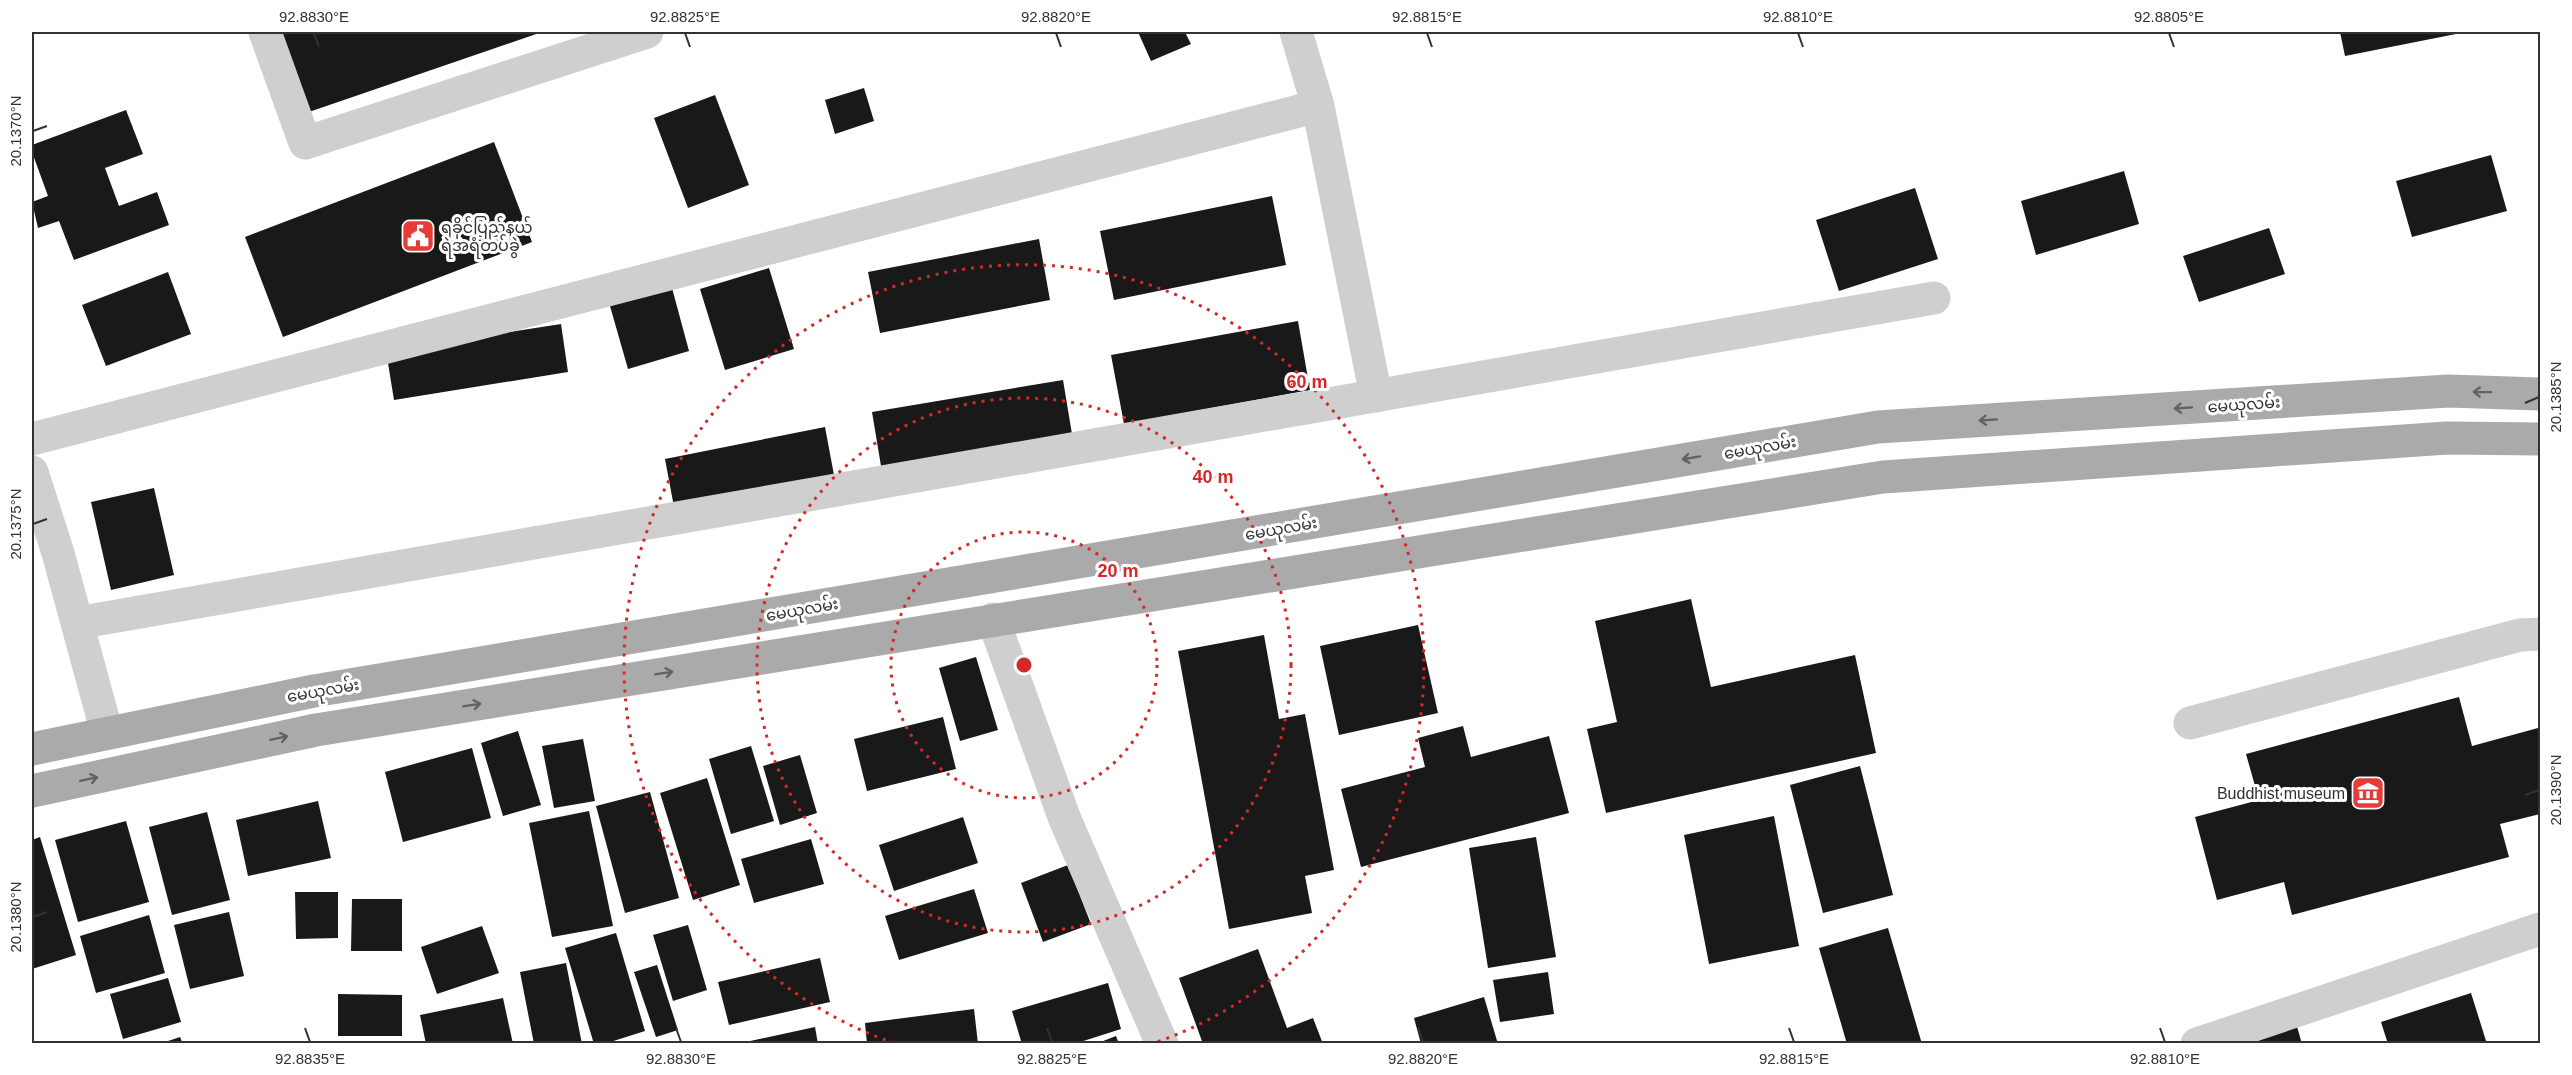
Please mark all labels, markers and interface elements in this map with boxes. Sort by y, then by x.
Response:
text: 92.8830°E [279,8,349,25]
text: 92.8825°E [650,8,720,25]
text: 92.8820°E [1021,8,1091,25]
text: 92.8815°E [1392,8,1462,25]
text: 92.8810°E [1763,8,1833,25]
text: 92.8805°E [2134,8,2204,25]
text: 20.1370°N [7,95,24,167]
place label: ရခိုင်ပြည်နယ် ရဲအရံတပ်ခွဲ [441,216,533,259]
public building icon: ရခိုင်ပြည်နယ် ရဲအရံတပ်ခွဲ [400,218,436,254]
text: 20.1385°N [2547,361,2564,433]
text: 60 m [1286,372,1328,392]
one-way arrow [2473,386,2493,398]
street label: မေယုလမ်း [2207,390,2282,422]
one-way arrow [2173,402,2193,413]
one-way arrow [1978,415,1998,426]
street label: မေယုလမ်း [1722,430,1799,468]
one-way arrow [1681,453,1701,464]
text: 40 m [1192,467,1234,487]
text: 20.1375°N [7,488,24,560]
street label: မေယုလမ်း [1243,511,1320,549]
text: 20 m [1097,561,1139,581]
street label: မေယုလမ်း [764,592,841,630]
centre of rings [1014,655,1034,675]
one-way arrow [654,668,673,679]
street label: မေယုလမ်း [285,673,362,711]
one-way arrow [461,699,481,710]
one-way arrow [269,732,289,743]
text: 20.1390°N [2547,754,2564,826]
one-way arrow [78,773,98,784]
museum icon: Buddhist museum [2350,775,2386,811]
place label: Buddhist museum [2217,785,2345,802]
text: 20.1380°N [7,881,24,953]
text: 92.8835°E [275,1050,345,1067]
text: 92.8830°E [646,1050,716,1067]
text: 92.8825°E [1017,1050,1087,1067]
text: 92.8820°E [1388,1050,1458,1067]
text: 92.8815°E [1759,1050,1829,1067]
text: 92.8810°E [2130,1050,2200,1067]

